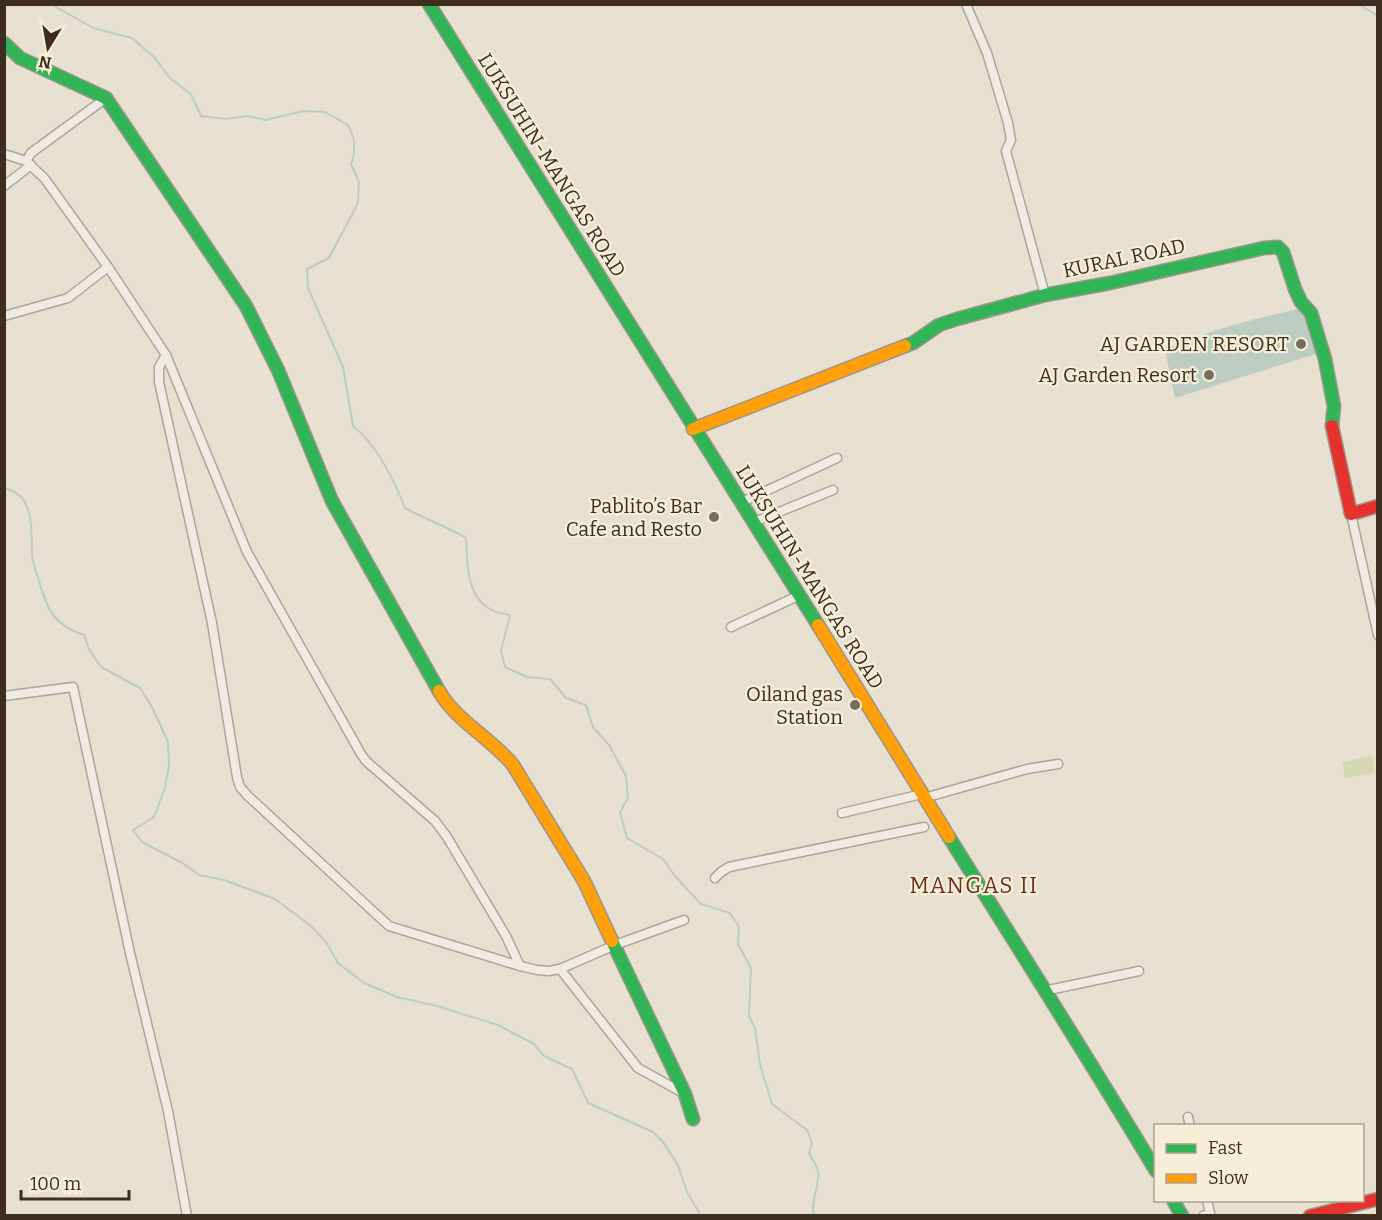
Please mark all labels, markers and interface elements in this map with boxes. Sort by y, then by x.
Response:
north arrow [18,18,78,78]
street label: LUKSUHIN-MANGAS ROAD [473,49,631,281]
text: N [37,52,53,73]
street label: KURAL ROAD [1061,233,1187,283]
place label: AJ GARDEN RESORT [1100,332,1289,356]
marker: AJ GARDEN RESORT [1294,337,1308,351]
place label: AJ Garden Resort [1038,363,1197,387]
marker: AJ Garden Resort [1202,368,1216,382]
street label: LUKSUHIN-MANGAS ROAD [731,461,889,693]
place label: Pablito’s Bar Cafe and Resto [566,494,702,541]
marker: Pablito’s Bar Cafe and Resto [707,510,721,524]
place label: Oiland gas Station [746,682,843,729]
marker: Oiland gas Station [848,698,862,712]
district label: MANGAS II [910,872,1038,899]
legend [1154,1124,1364,1202]
text: Fast [1208,1137,1243,1159]
scale bar [21,1163,129,1201]
text: Slow [1208,1167,1249,1189]
text: 100 m [30,1173,81,1195]

